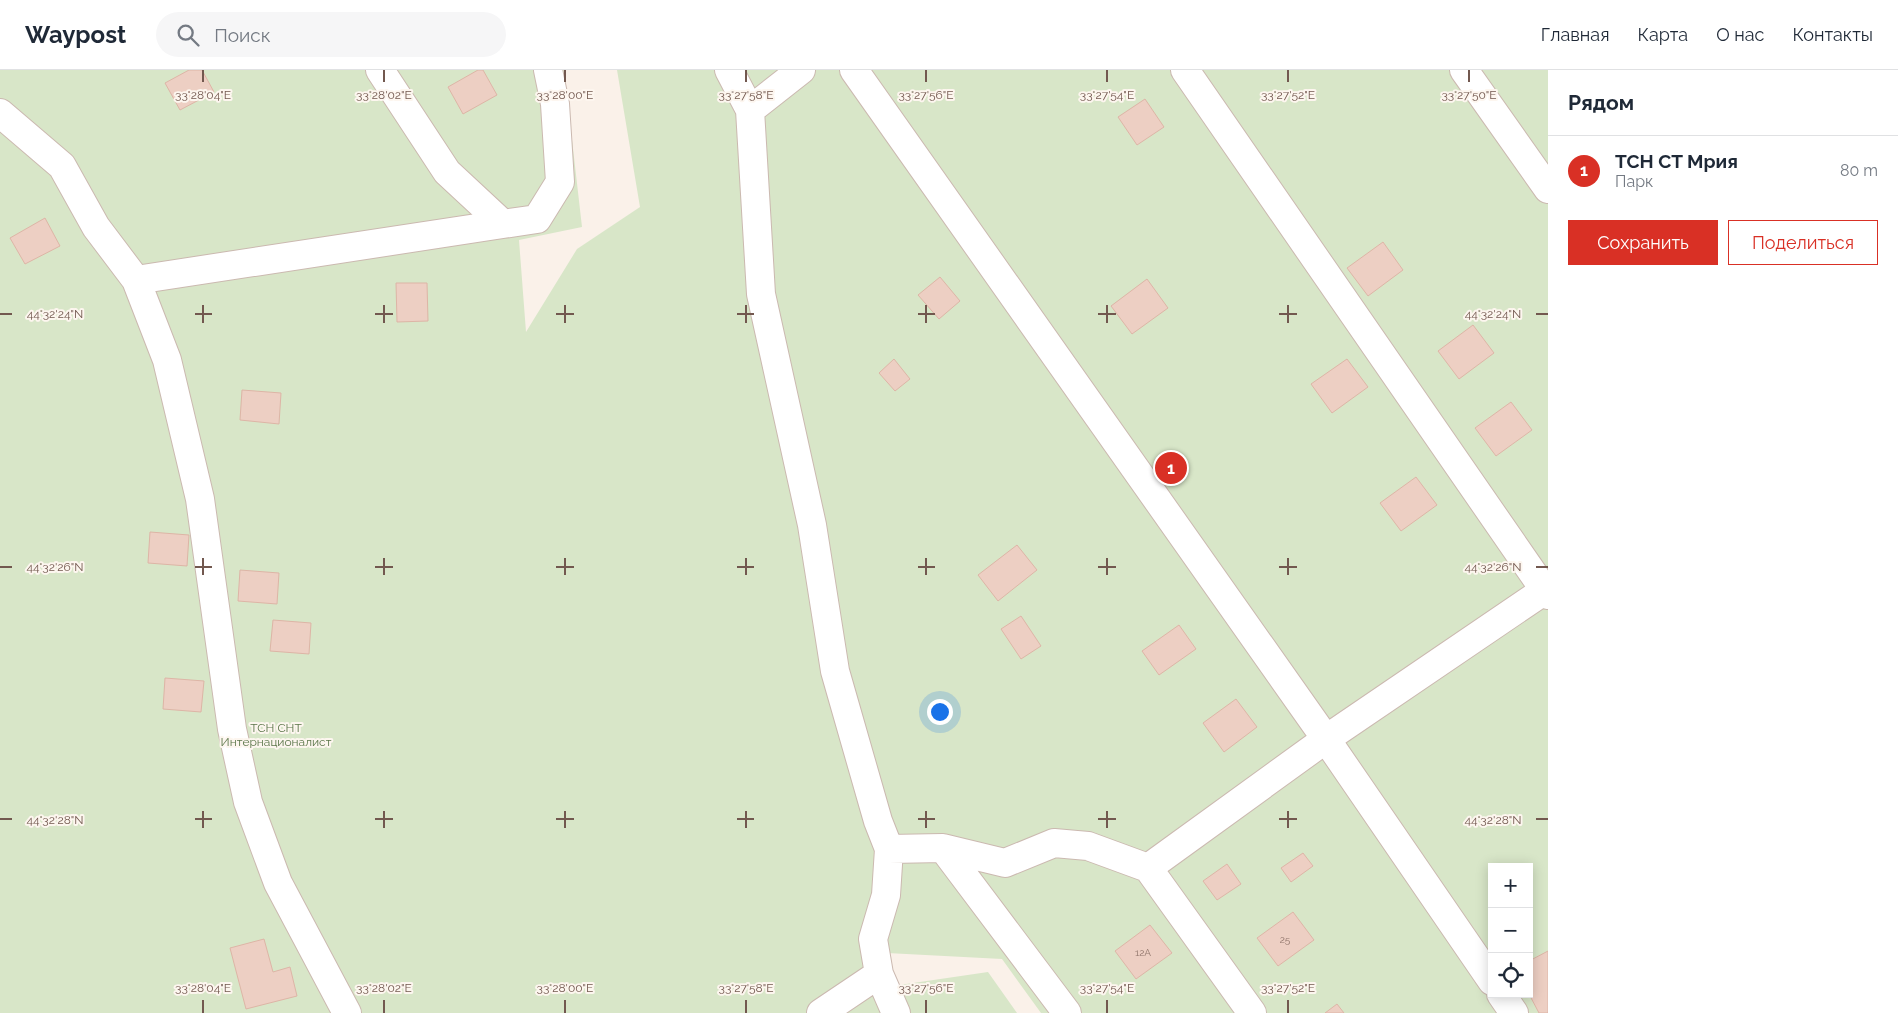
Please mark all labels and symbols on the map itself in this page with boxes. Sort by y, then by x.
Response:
text: 33°28'04"E [175,88,231,102]
text: 33°28'02"E [356,88,412,102]
text: 33°28'00"E [537,88,593,102]
text: 33°27'58"E [719,88,773,102]
text: 33°27'56"E [898,88,954,102]
text: 33°27'54"E [1080,88,1134,102]
text: 33°27'52"E [1261,88,1315,102]
text: 33°27'50"E [1441,88,1497,102]
text: 44°32'24"N [27,307,83,321]
text: 44°32'24"N [1465,307,1521,321]
pin: 1 [1155,449,1187,487]
text: 44°32'26"N [26,560,84,574]
text: 44°32'26"N [1464,560,1522,574]
your location [927,699,953,725]
park label: ТСН СНТ Интернационалист [221,721,332,749]
text: 44°32'28"N [26,813,84,827]
text: 44°32'28"N [1464,813,1522,827]
house number: 25 [1280,934,1291,945]
house number: 12А [1135,947,1151,958]
text: 33°28'04"E [175,981,231,995]
text: 33°28'02"E [356,981,412,995]
text: 33°28'00"E [537,981,593,995]
text: 33°27'58"E [719,981,773,995]
text: 33°27'56"E [898,981,954,995]
text: 33°27'54"E [1080,981,1134,995]
text: 33°27'52"E [1261,981,1315,995]

